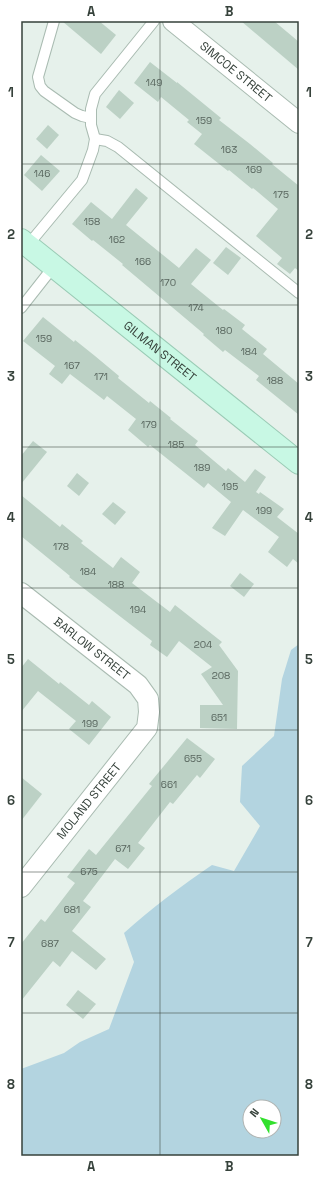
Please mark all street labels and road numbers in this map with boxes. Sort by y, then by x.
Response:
street label: SIMCOE STREET [197,38,275,106]
street label: GILMAN STREET [120,317,199,385]
street label: BARLOW STREET [50,614,133,684]
street label: MOLAND STREET [53,760,125,842]

